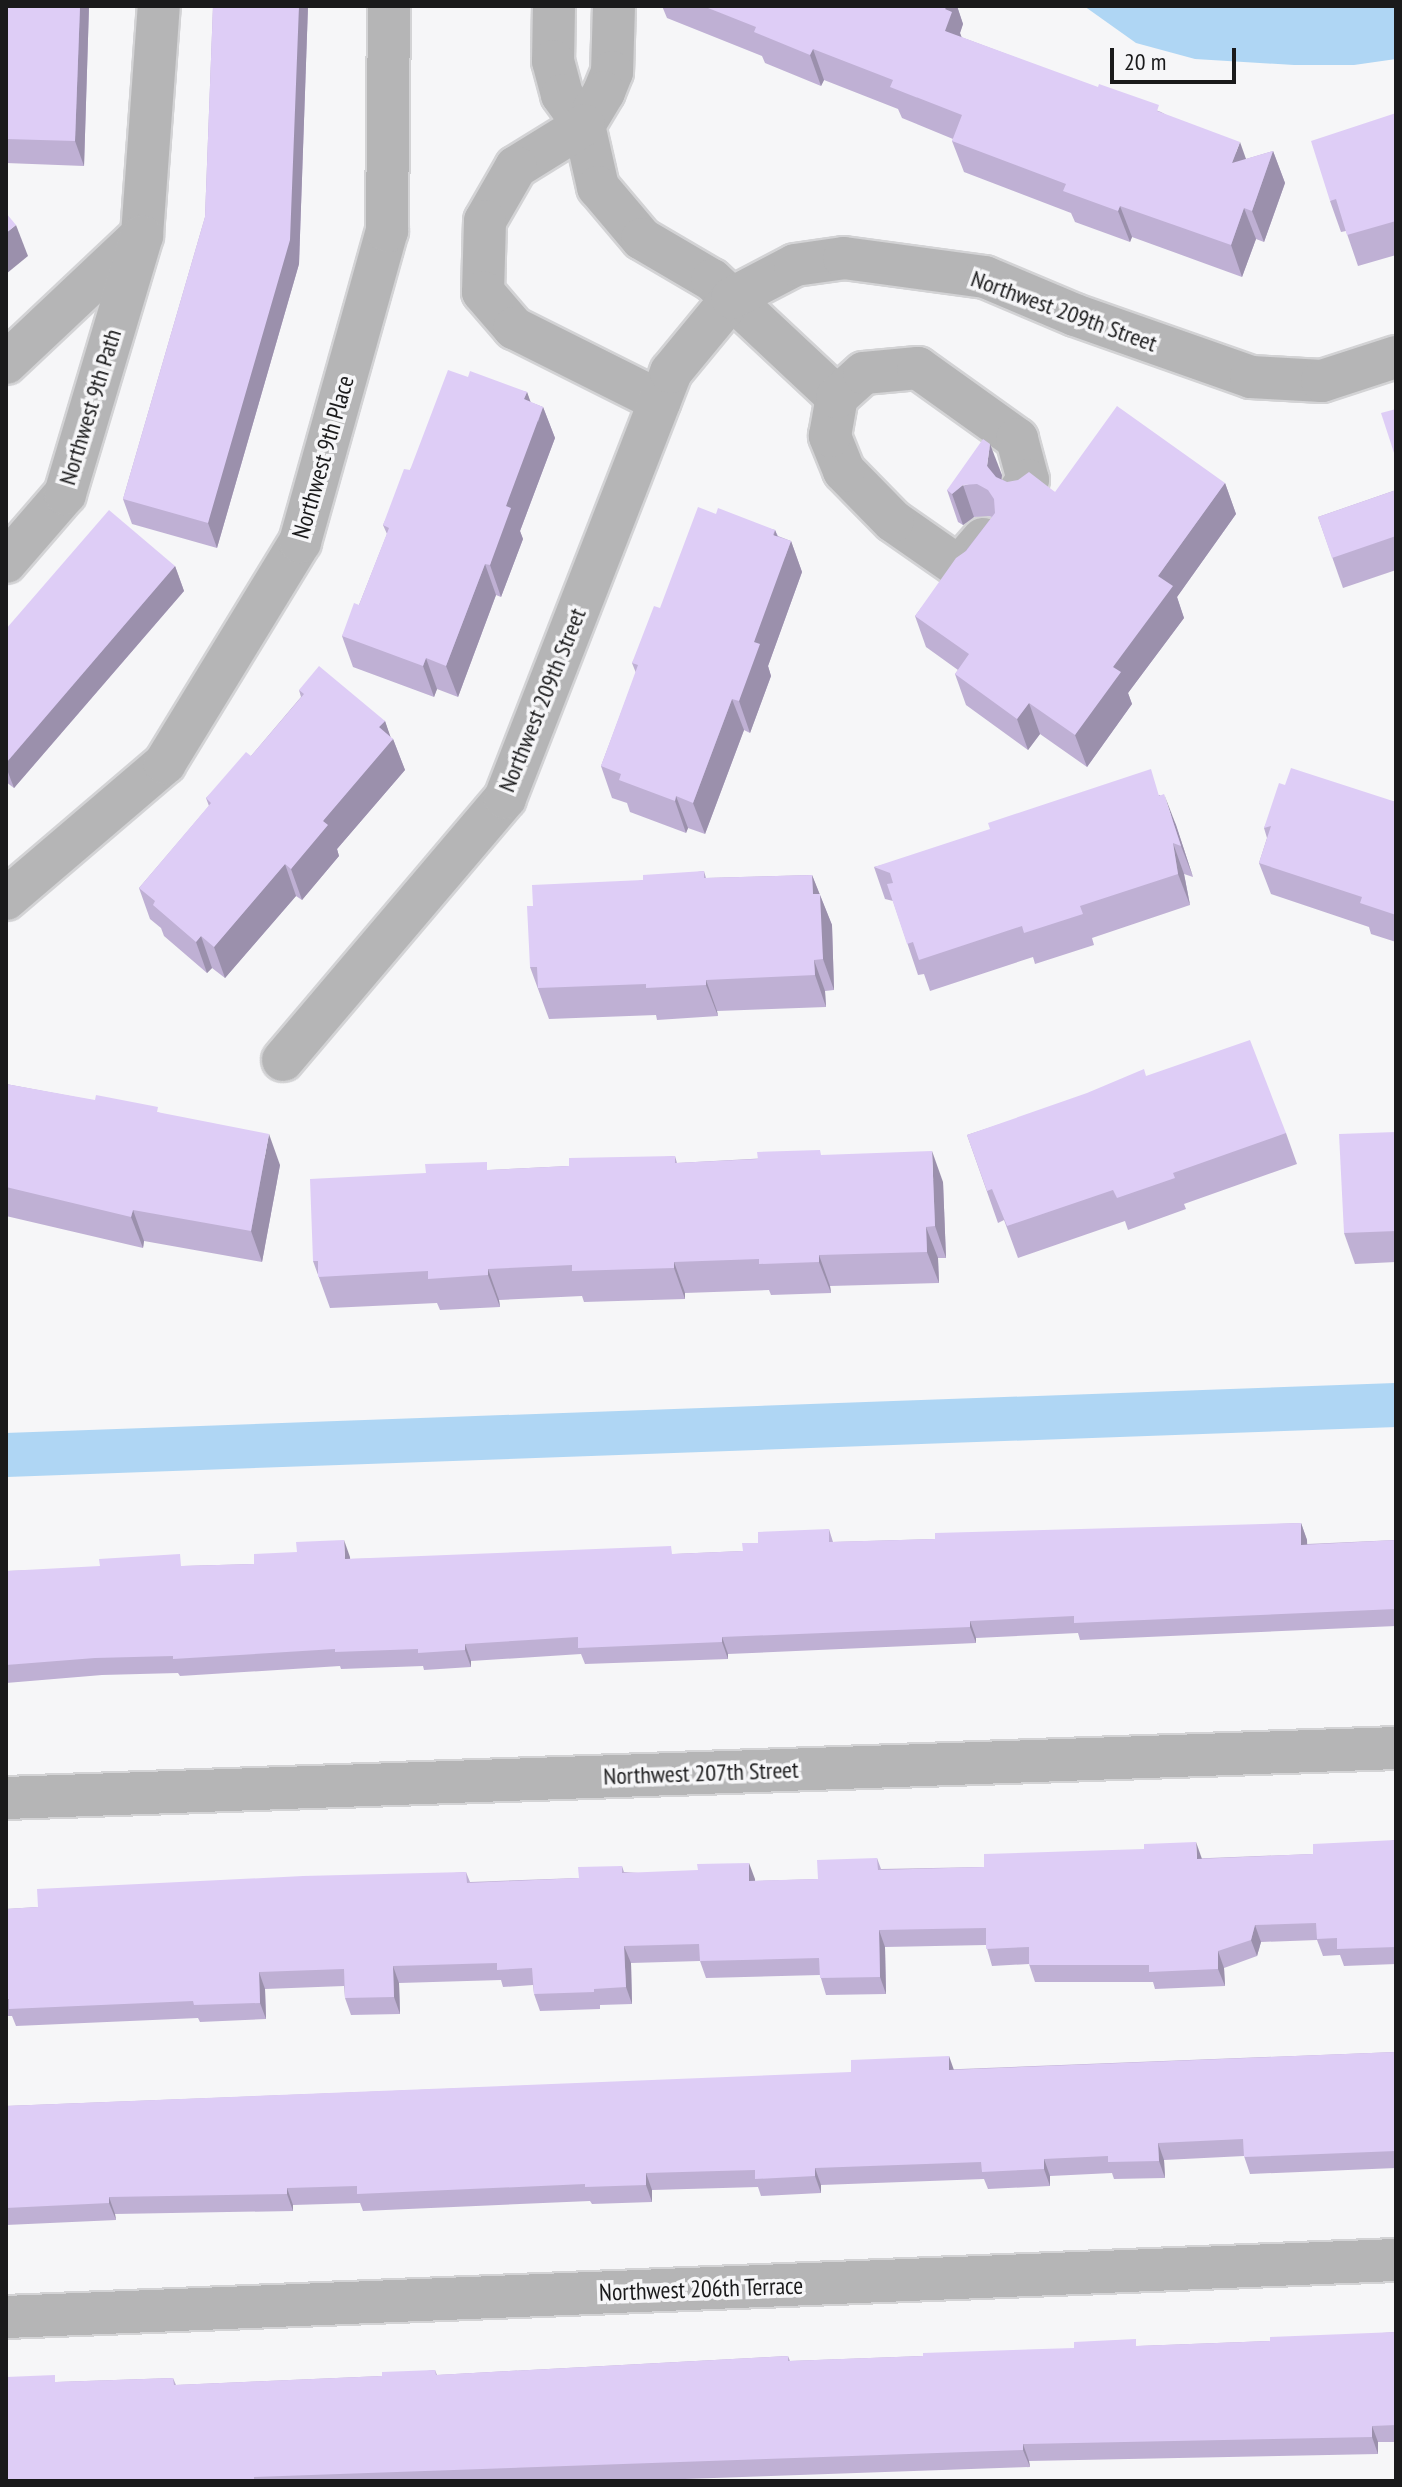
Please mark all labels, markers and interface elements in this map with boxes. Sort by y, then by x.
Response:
scale bar [1114,32,1240,82]
text: 20 m [1124,46,1166,77]
street label: Northwest 209th Street [967,264,1161,358]
street label: Northwest 9th Path [53,326,127,488]
street label: Northwest 9th Place [286,372,360,542]
street label: Northwest 209th Street [492,604,592,796]
street label: Northwest 207th Street [603,1755,799,1791]
street label: Northwest 206th Terrace [598,2271,804,2307]

